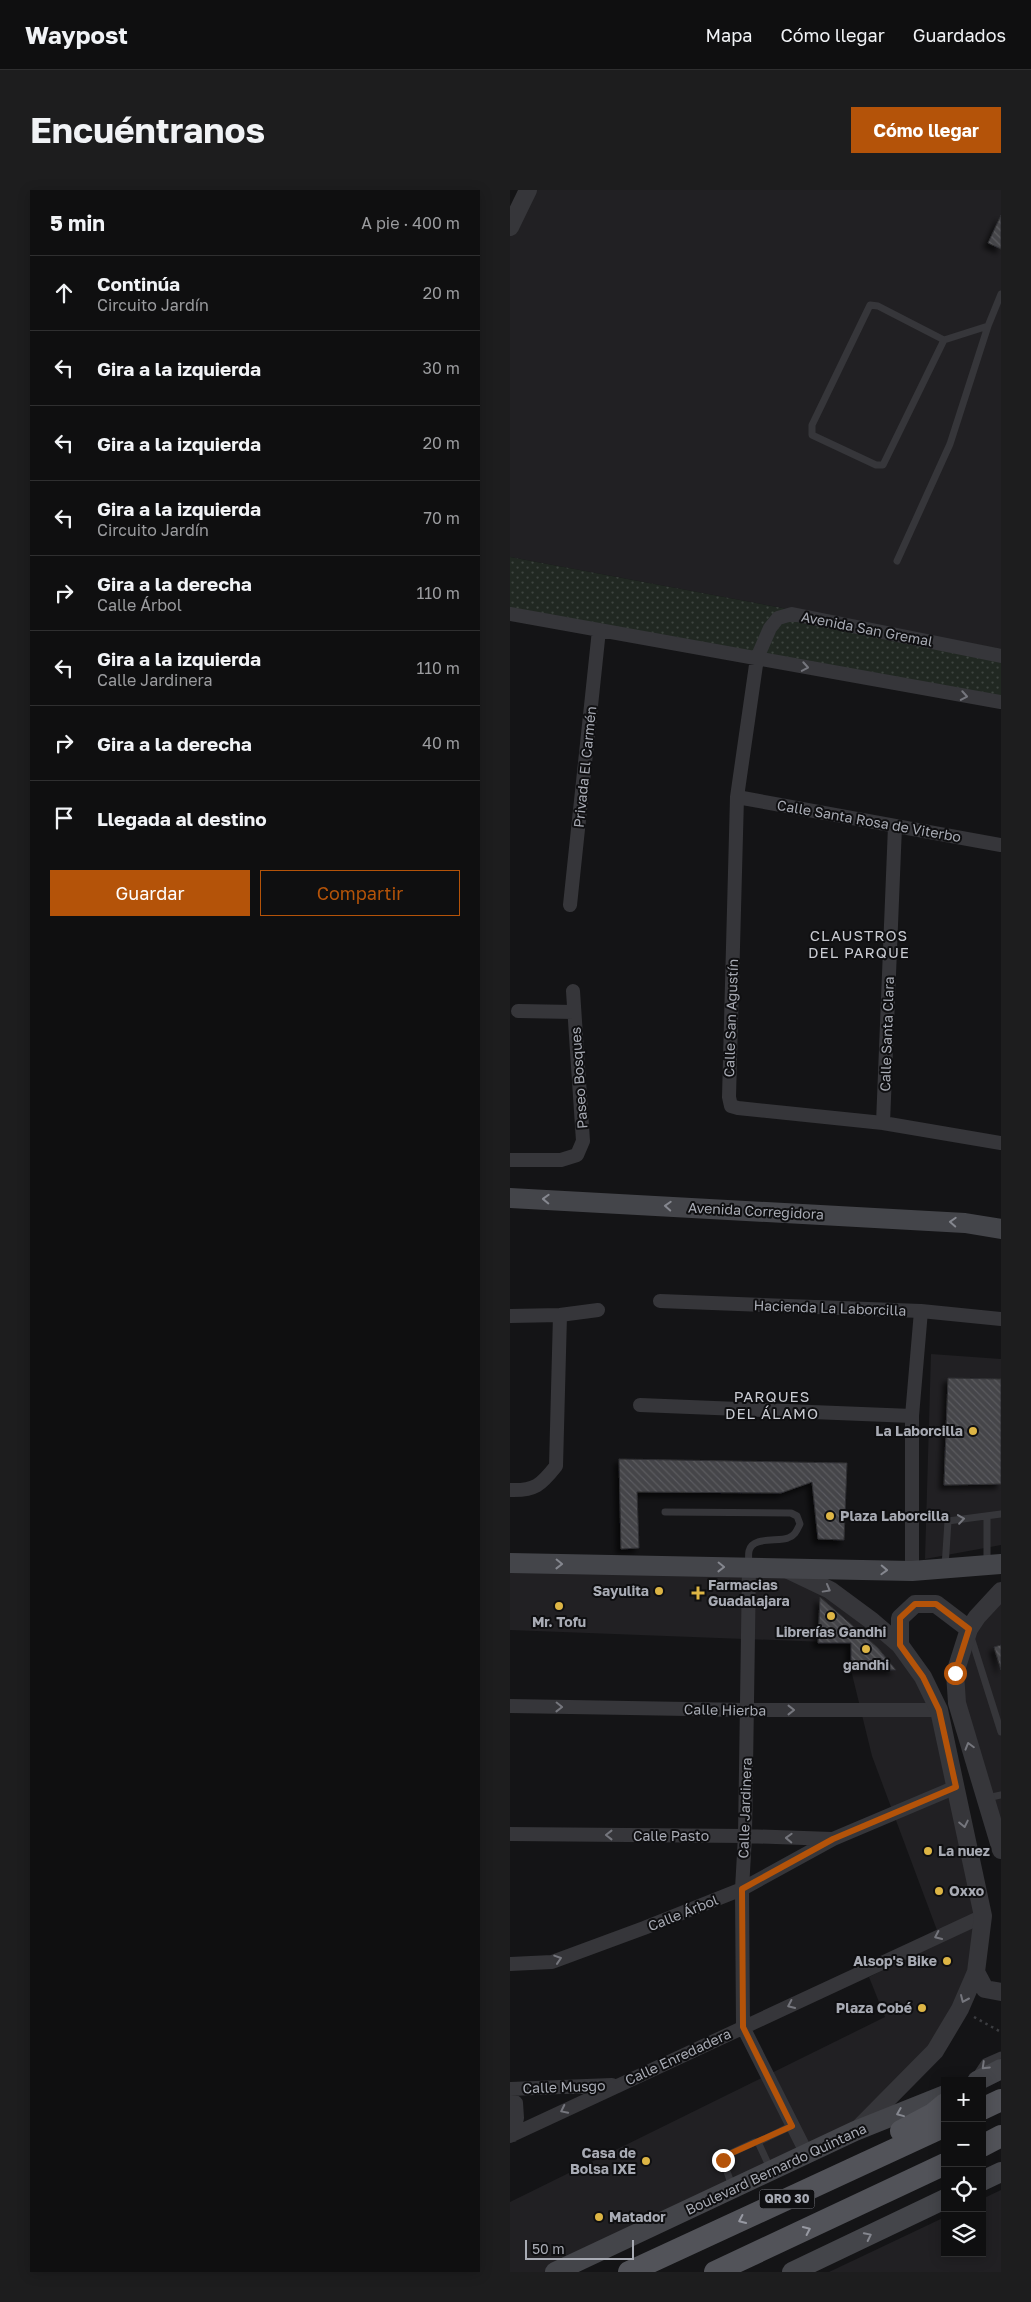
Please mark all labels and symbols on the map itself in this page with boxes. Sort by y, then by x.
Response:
street label: Avenida San Gremal [800,607,934,650]
one-way arrow [800,661,809,671]
one-way arrow [960,690,969,700]
street label: Privada El Carmén [570,705,599,829]
street label: Calle Santa Rosa de Viterbo [776,796,962,845]
district label: CLAUSTROS DEL PARQUE [808,926,910,961]
street label: Calle San Agustín [720,958,741,1078]
street label: Calle Santa Clara [876,976,897,1092]
street label: Paseo Bosques [566,1026,591,1130]
one-way arrow [541,1194,549,1205]
street label: Avenida Corregidora [688,1198,824,1223]
one-way arrow [664,1200,672,1211]
one-way arrow [949,1217,957,1228]
street label: Hacienda La Laborcilla [753,1296,907,1319]
district label: PARQUES DEL ÁLAMO [725,1387,819,1422]
place label: La Laborcilla [875,1422,963,1439]
marker: La Laborcilla [967,1425,979,1437]
place label: Plaza Laborcilla [840,1507,949,1524]
marker: Plaza Laborcilla [824,1510,836,1522]
one-way arrow [958,1514,966,1525]
one-way arrow [555,1559,563,1569]
one-way arrow [717,1561,725,1572]
one-way arrow [881,1565,889,1575]
place label: Farmacias Guadalajara [708,1576,790,1609]
place label: Sayulita [593,1582,649,1599]
one-way arrow [821,1583,830,1593]
marker: Sayulita [653,1585,665,1597]
marker: Farmacias Guadalajara [692,1587,704,1599]
marker: Mr. Tofu [553,1600,565,1612]
marker: Librerías Gandhi [825,1610,837,1622]
place label: Mr. Tofu [532,1613,586,1630]
place label: Librerías Gandhi [776,1623,886,1640]
marker: gandhi [860,1643,872,1655]
place label: gandhi [843,1656,889,1673]
route start [944,1662,967,1685]
street label: Calle Hierba [684,1700,766,1719]
one-way arrow [555,1702,563,1712]
one-way arrow [788,1705,795,1715]
one-way arrow [964,1742,974,1750]
street label: Calle Jardinera [734,1757,755,1859]
one-way arrow [958,1819,968,1828]
street label: Calle Pasto [633,1827,709,1844]
one-way arrow [605,1830,612,1840]
one-way arrow [785,1832,793,1843]
place label: La nuez [938,1842,990,1859]
marker: La nuez [922,1845,934,1857]
place label: Oxxo [949,1882,984,1899]
marker: Oxxo [933,1885,945,1897]
street label: Calle Árbol [645,1891,720,1934]
one-way arrow [934,1930,943,1941]
place label: Alsop's Bike [853,1952,937,1969]
one-way arrow [553,1955,562,1965]
marker: Alsop's Bike [941,1955,953,1967]
one-way arrow [960,1994,971,2003]
one-way arrow [787,1999,796,2009]
place label: Plaza Cobé [836,1999,912,2016]
marker: Plaza Cobé [916,2002,928,2014]
street label: Calle Enredadera [622,2025,733,2089]
one-way arrow [981,2060,990,2069]
street label: Calle Musgo [522,2077,606,2096]
one-way arrow [560,2104,569,2115]
one-way arrow [896,2107,905,2117]
street label: Boulevard Bernardo Quintana [683,2119,869,2218]
place label: Casa de Bolsa IXE [570,2144,636,2177]
route end [712,2149,735,2172]
marker: Casa de Bolsa IXE [640,2155,652,2167]
road number: QRO 30 [760,2190,814,2208]
place label: Matador [609,2208,666,2225]
marker: Matador [593,2211,605,2223]
one-way arrow [738,2213,747,2224]
one-way arrow [802,2225,811,2236]
one-way arrow [863,2232,872,2242]
scale bar [525,2237,634,2260]

